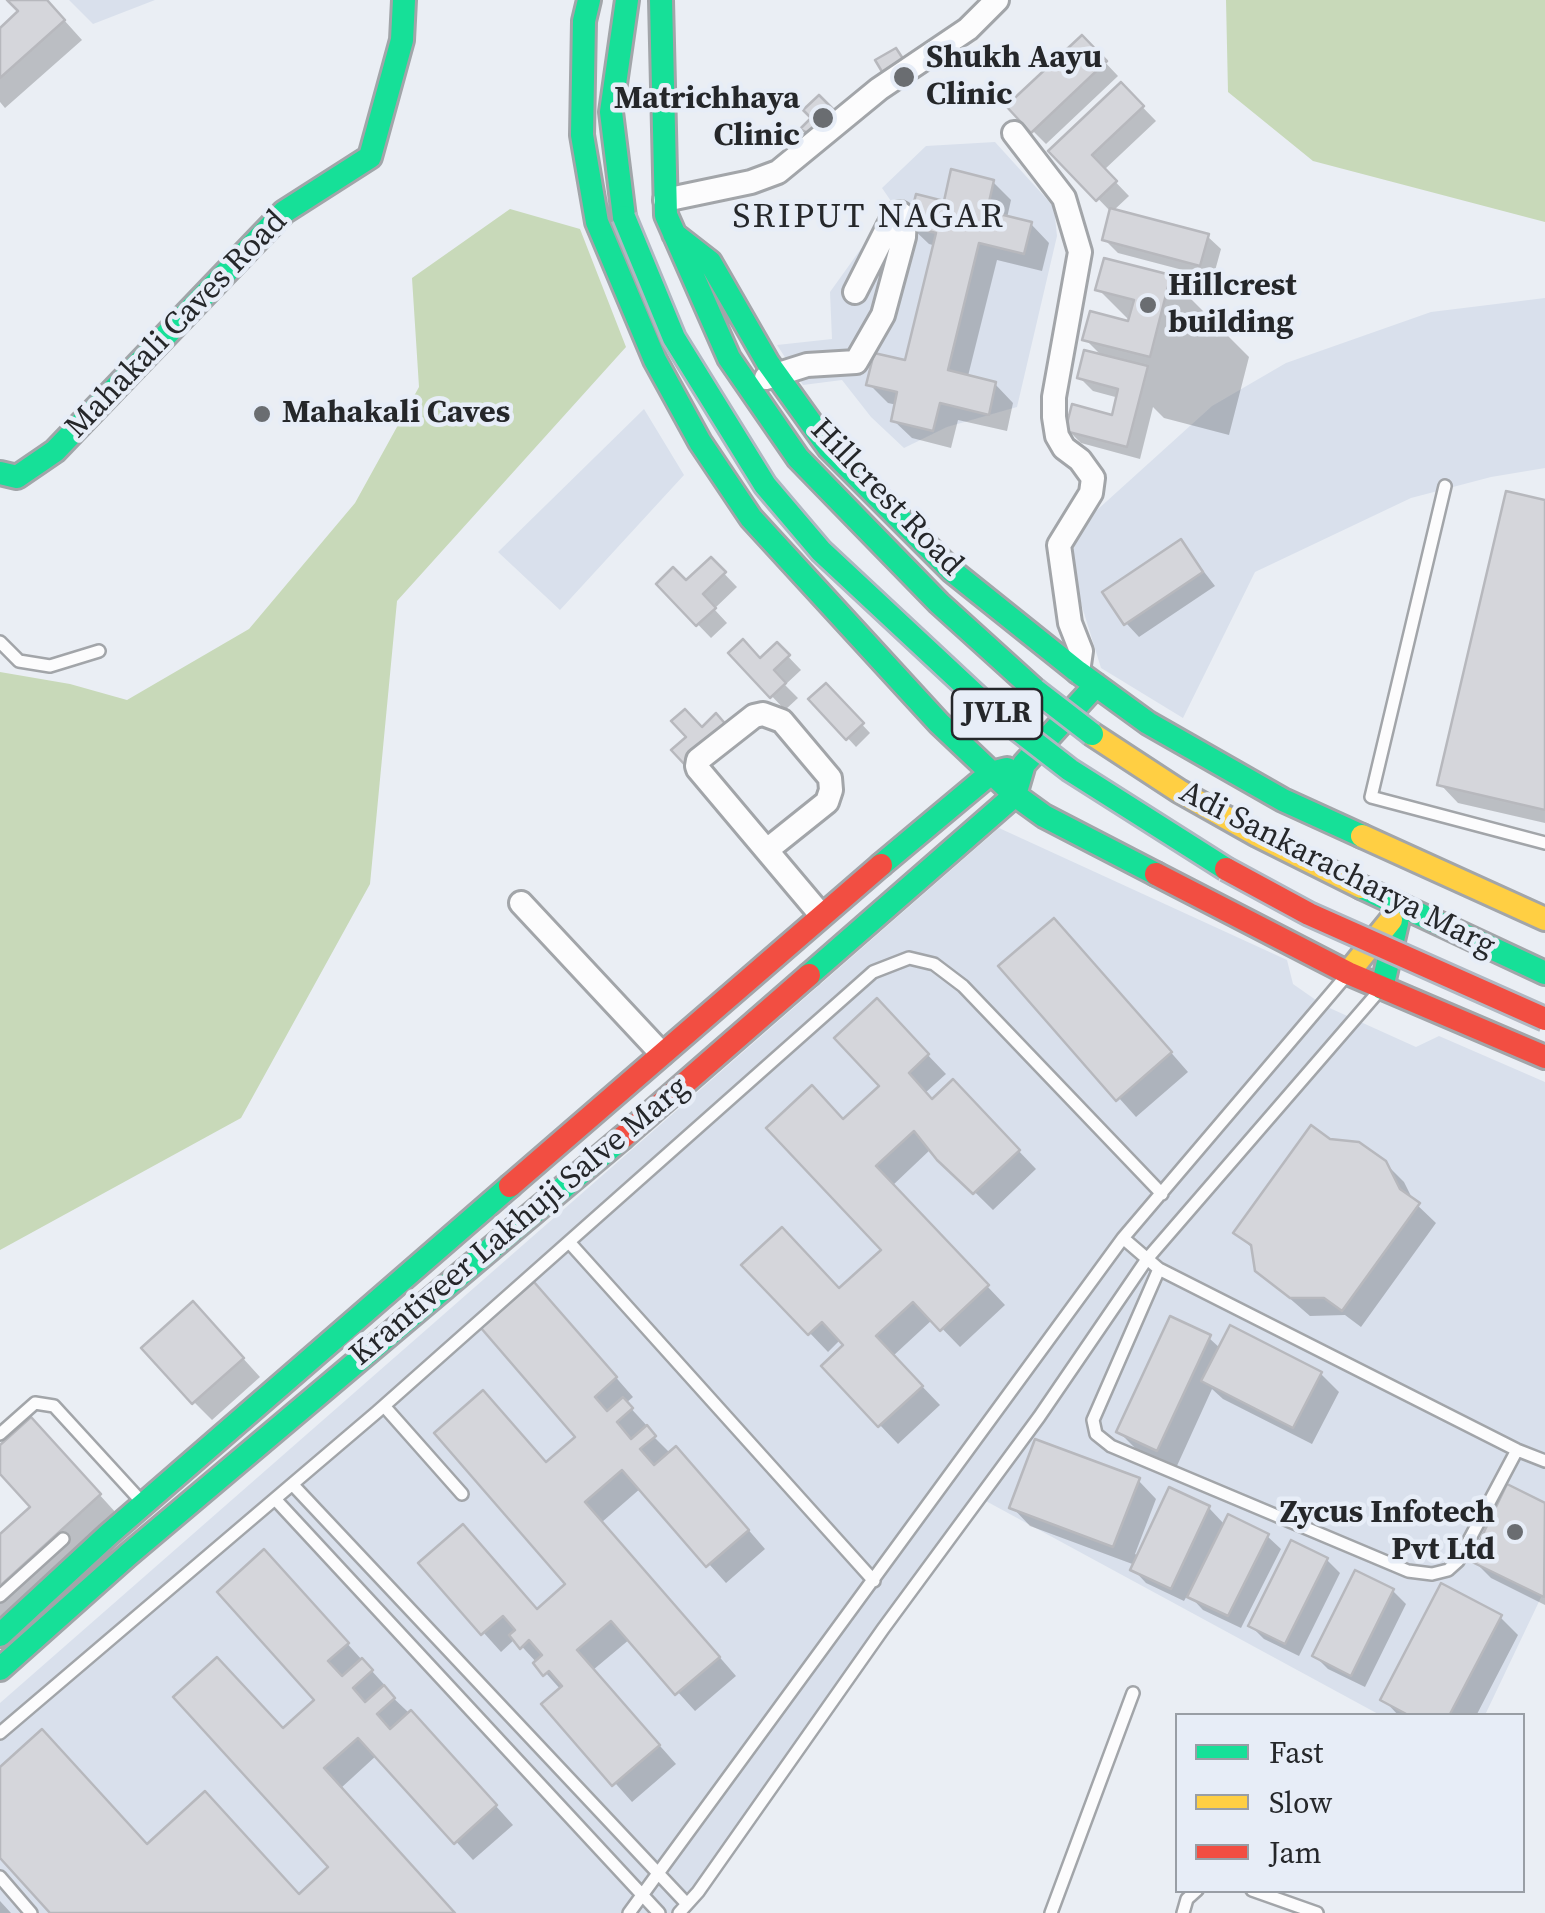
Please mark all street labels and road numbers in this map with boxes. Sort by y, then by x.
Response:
street label: Mahakali Caves Road [58,203,296,447]
street label: Hillcrest Road [802,412,970,584]
road number: JVLR [952,689,1042,739]
street label: Adi Sankaracharya Marg [1173,774,1501,966]
street label: Krantiveer Lakhuji Salve Marg [343,1069,697,1375]

